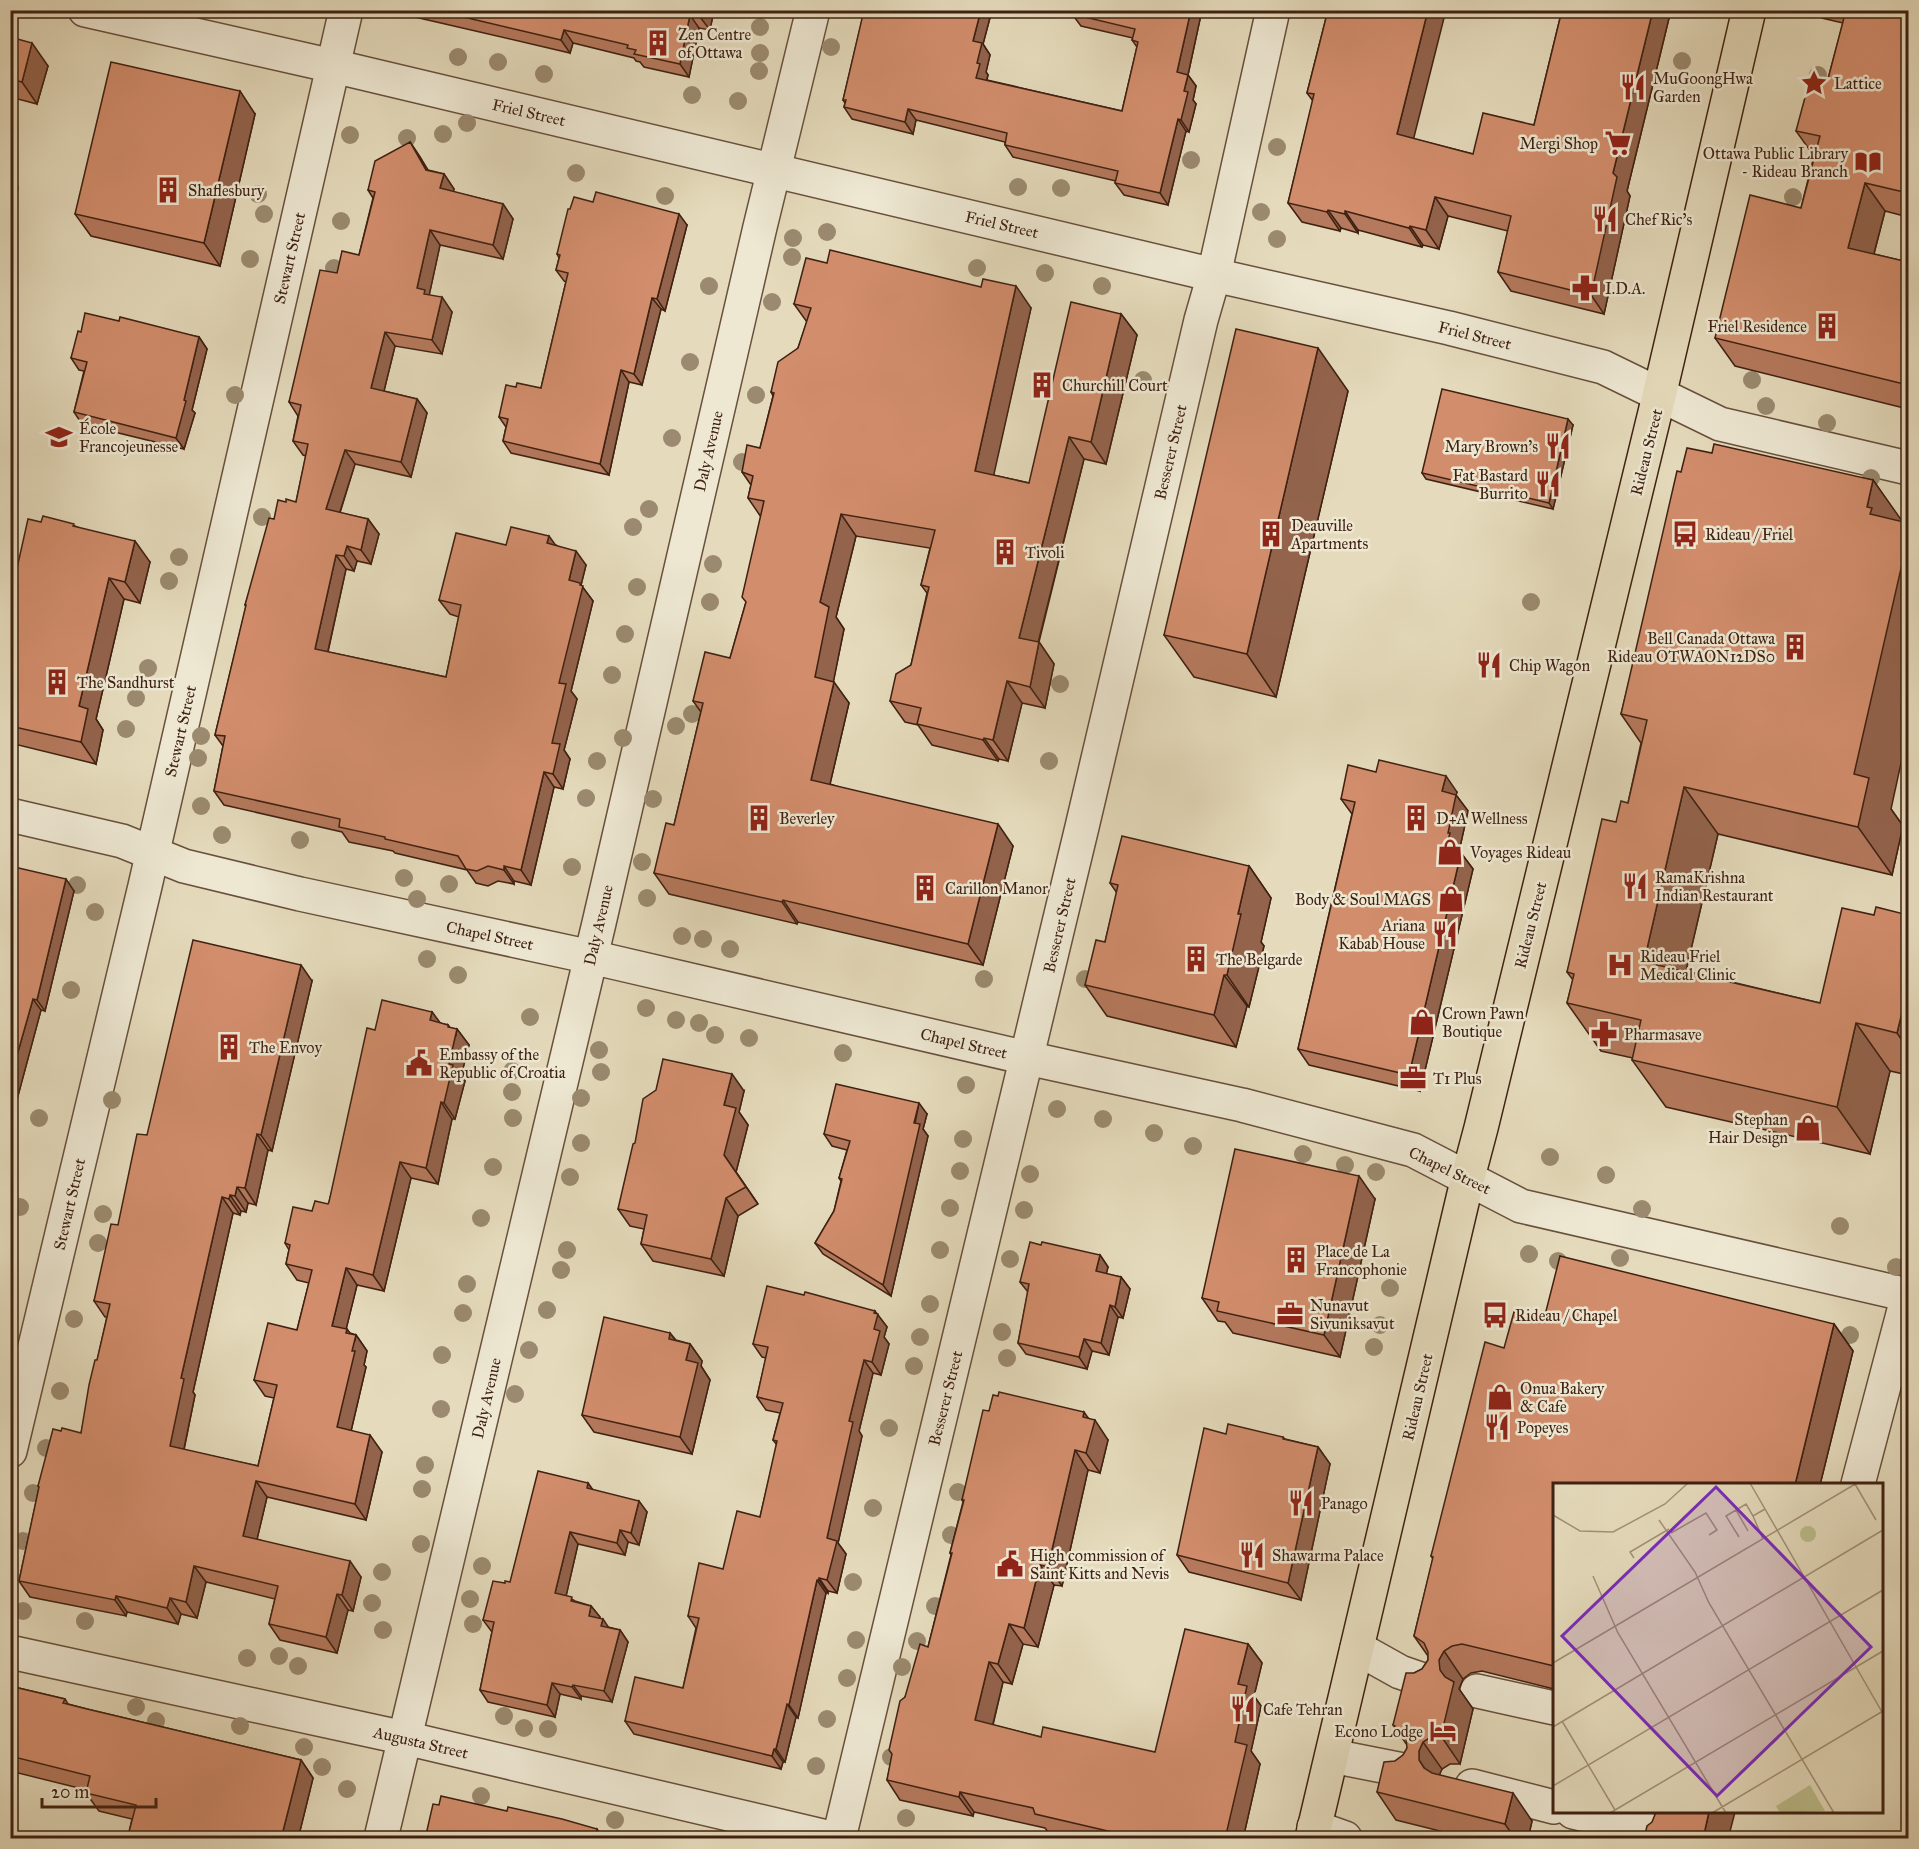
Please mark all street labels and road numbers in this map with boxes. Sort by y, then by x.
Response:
street label: Friel Street [490,95,568,130]
street label: Friel Street [963,207,1041,242]
street label: Stewart Street [270,210,309,306]
street label: Friel Street [1436,317,1514,354]
street label: Besserer Street [1150,402,1191,502]
street label: Rideau Street [1627,406,1667,497]
street label: Daly Avenue [690,408,727,493]
street label: Stewart Street [161,683,200,779]
street label: Besserer Street [1039,875,1080,975]
street label: Rideau Street [1511,879,1551,970]
street label: Daly Avenue [580,882,617,967]
street label: Chapel Street [445,917,536,954]
street label: Chapel Street [919,1024,1010,1063]
street label: Chapel Street [1406,1142,1494,1199]
street label: Stewart Street [50,1156,89,1252]
street label: Besserer Street [924,1348,967,1448]
street label: Rideau Street [1398,1351,1437,1442]
street label: Daly Avenue [468,1355,505,1440]
street label: Augusta Street [370,1722,470,1764]

